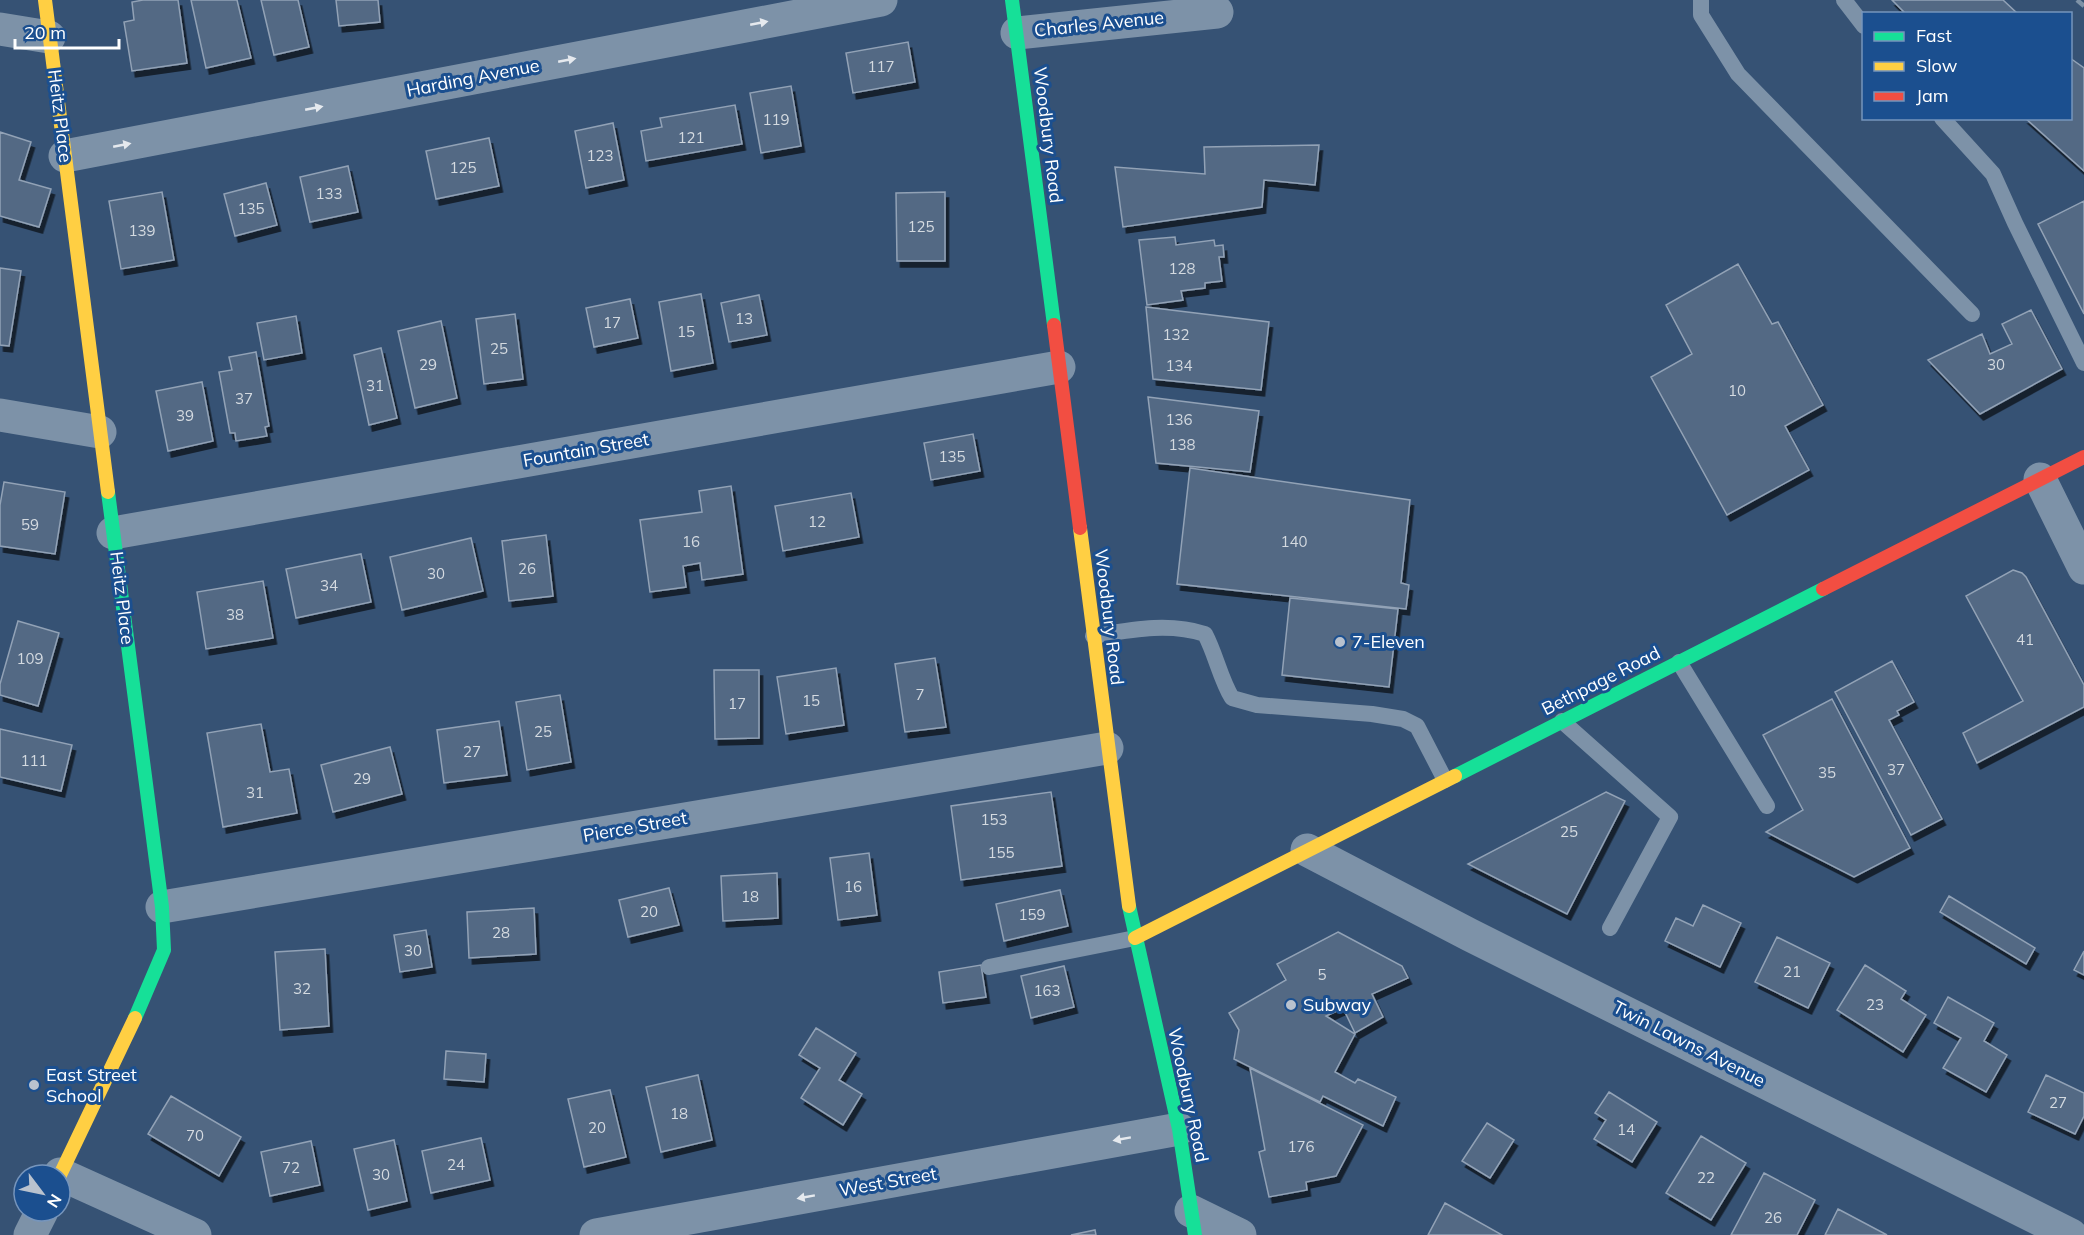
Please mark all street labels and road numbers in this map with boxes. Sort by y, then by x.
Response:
street label: Charles Avenue [1033,5,1165,42]
street label: Harding Avenue [405,53,541,102]
street label: Woodbury Road [1029,66,1068,204]
street label: Heitz Place [43,68,78,164]
street label: Fountain Street [521,427,651,472]
street label: Woodbury Road [1090,548,1129,686]
street label: Heitz Place [105,550,140,646]
street label: Bethpage Road [1538,641,1664,720]
street label: Pierce Street [581,806,689,847]
street label: Twin Lawns Avenue [1609,995,1769,1092]
street label: Woodbury Road [1163,1026,1214,1164]
street label: West Street [837,1162,938,1201]

